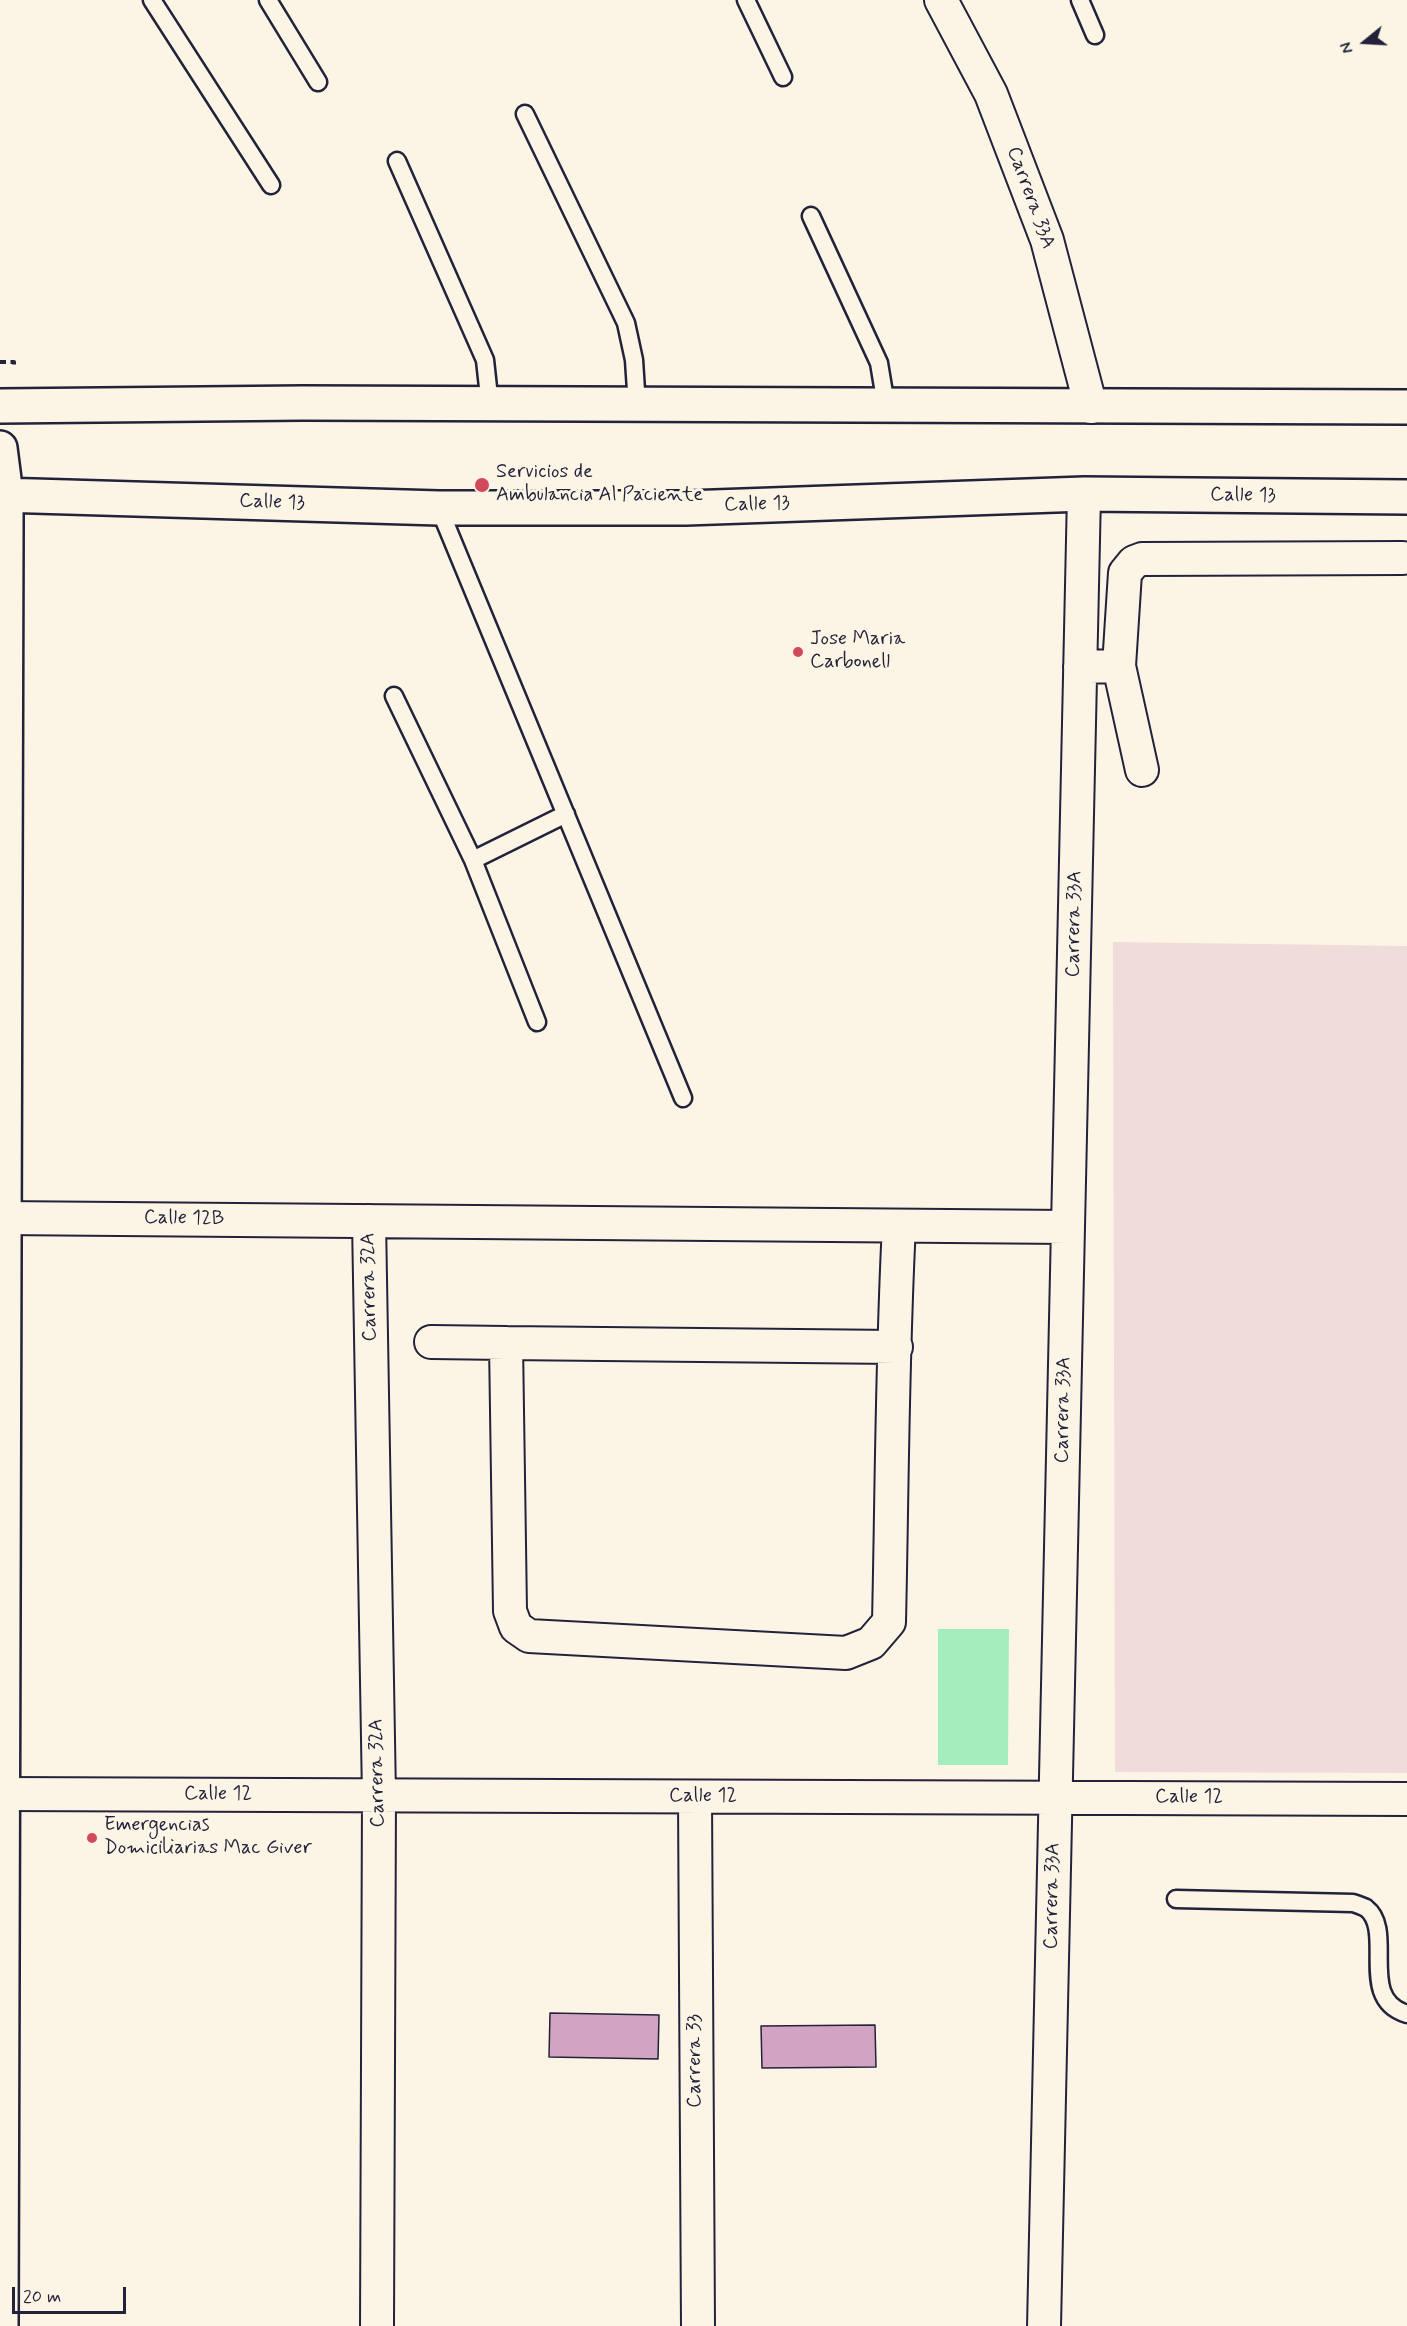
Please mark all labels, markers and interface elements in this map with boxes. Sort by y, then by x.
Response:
north arrow [1335,12,1395,72]
text: N [1336,39,1359,56]
street label: Carrera 33A [1000,144,1060,252]
place label: Servicios de Ambulancia Al Paciente [496,461,703,508]
marker: Servicios de Ambulancia Al Paciente [473,476,491,494]
street label: Calle 13 [1210,483,1276,509]
street label: Calle 13 [239,490,305,516]
street label: Calle 13 [724,492,790,518]
place label: Jose Maria Carbonell [810,628,905,675]
marker: Jose Maria Carbonell [791,645,805,659]
street label: Carrera 33A [1062,870,1088,978]
street label: Calle 12B [144,1206,224,1232]
street label: Carrera 32A [357,1232,383,1342]
street label: Carrera 33A [1051,1356,1077,1464]
street label: Carrera 32A [365,1718,391,1828]
street label: Calle 12 [184,1783,252,1807]
street label: Calle 12 [669,1785,737,1809]
street label: Calle 12 [1155,1786,1223,1810]
place label: Emergencias Domiciliarias Mac Giver [104,1814,312,1861]
marker: Emergencias Domiciliarias Mac Giver [85,1831,99,1845]
street label: Carrera 33A [1040,1842,1066,1950]
street label: Carrera 33 [684,2014,708,2108]
scale bar [15,2275,129,2313]
text: 20 m [23,2285,61,2309]

